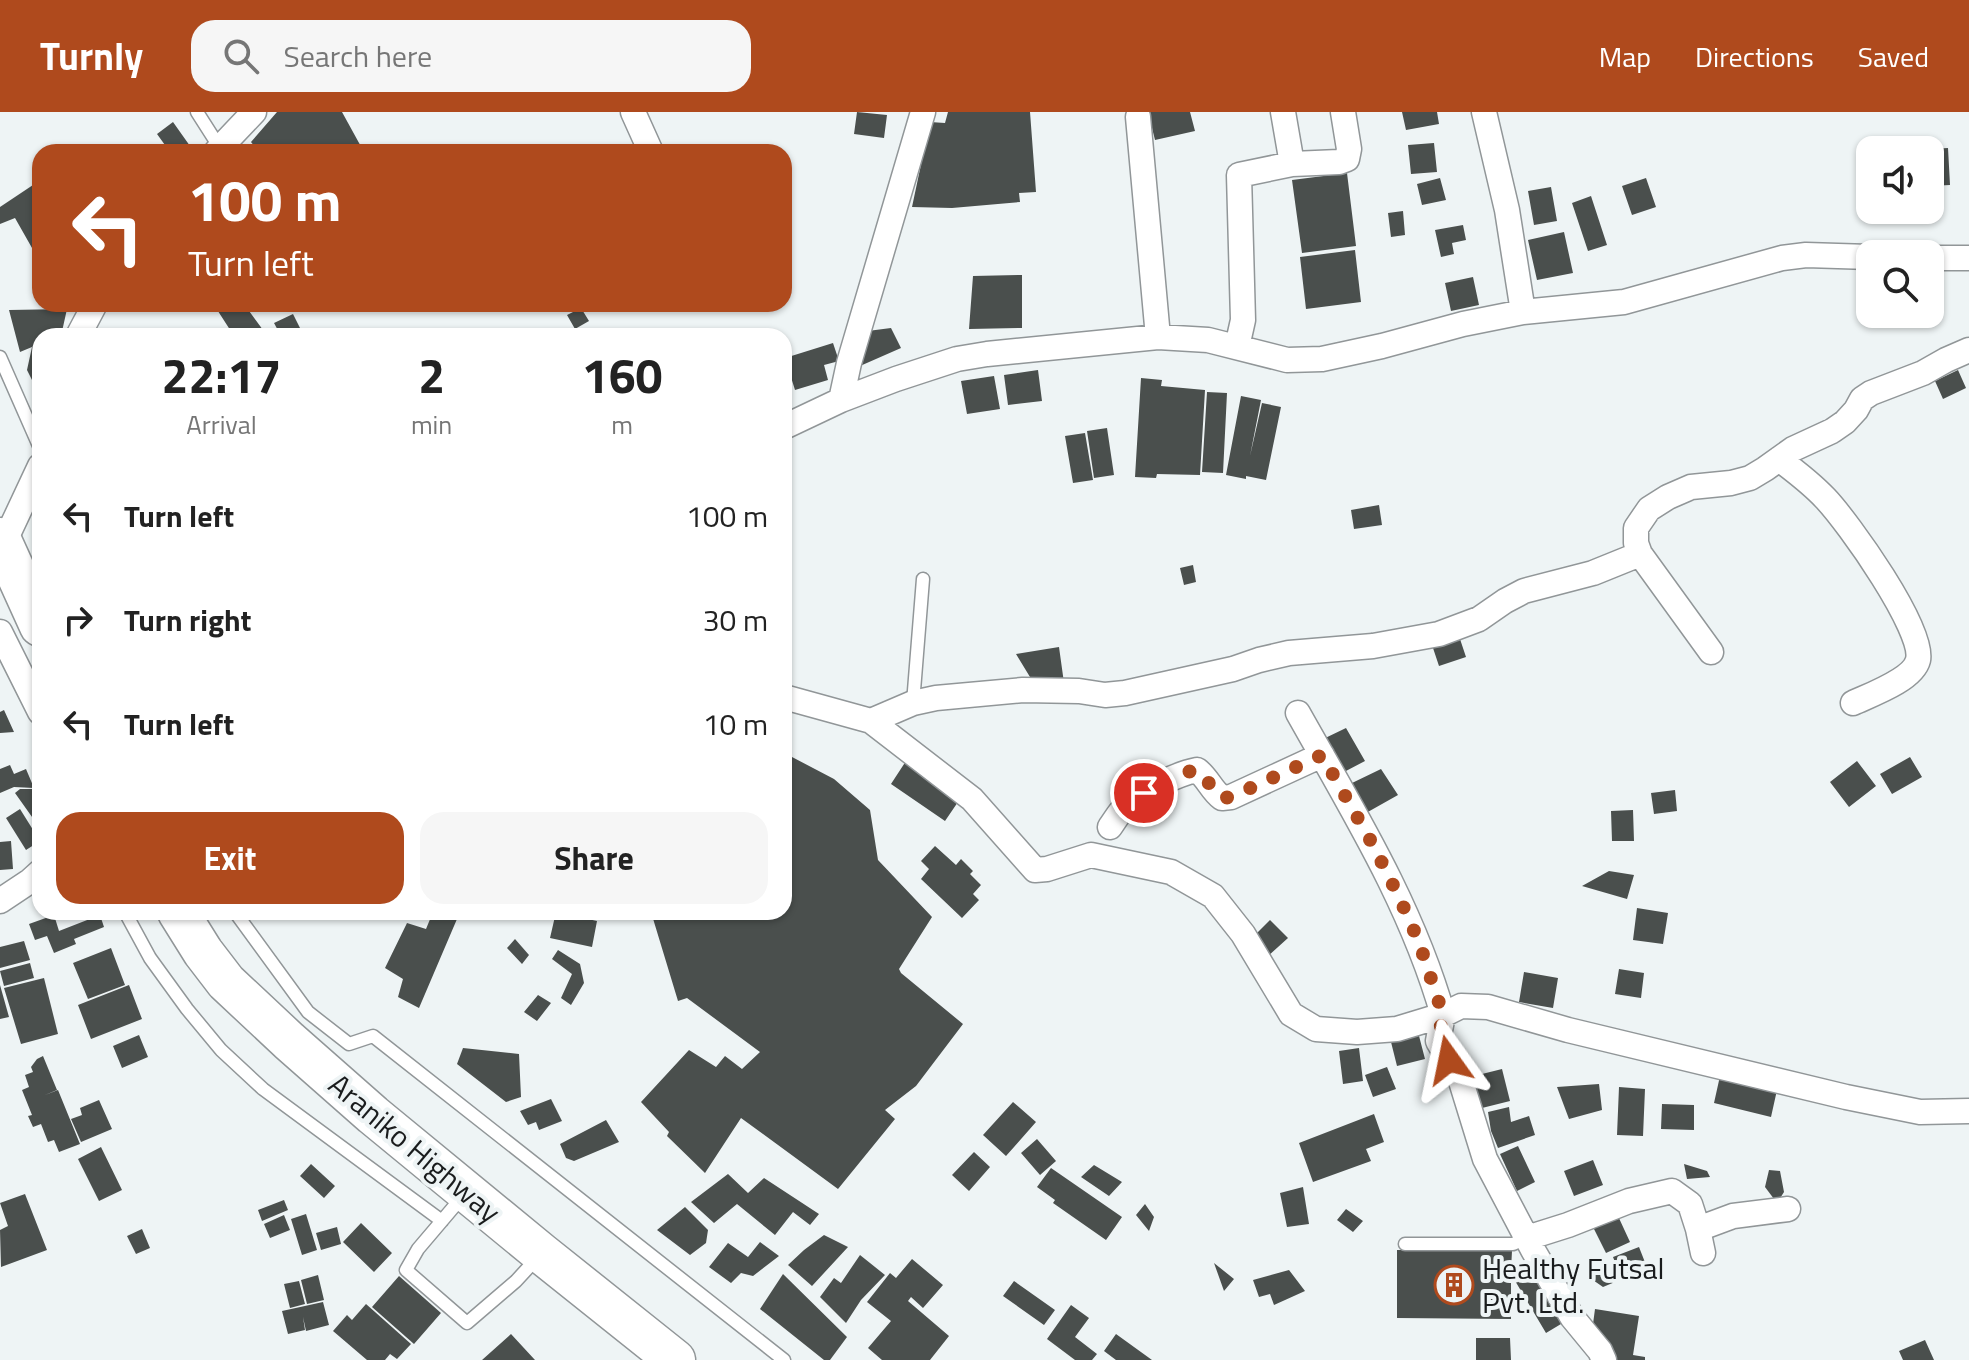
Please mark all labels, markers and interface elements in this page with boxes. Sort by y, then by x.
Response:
search box [191,20,751,92]
text: Turnly [40,27,143,85]
text: Search here [283,33,432,79]
icon: search [219,34,263,78]
text: Map [1599,35,1651,78]
text: Directions [1695,35,1814,78]
text: Saved [1858,35,1929,78]
map controls [1856,136,1944,328]
button: sound [1856,136,1944,224]
text: 100 m [188,158,341,243]
icon: left [56,176,160,280]
text: Turn left [188,235,314,290]
button: search [1856,240,1944,328]
text: 22:17 [162,339,281,412]
text: 2 [418,339,445,412]
text: 160 [582,339,662,412]
text: Arrival [186,405,257,444]
text: min [411,405,452,444]
text: m [611,405,633,444]
text: Turn left [124,493,234,539]
text: 100 m [686,493,768,539]
icon: left [56,494,100,538]
text: Turn right [124,597,252,643]
text: 30 m [703,597,768,643]
icon: right [56,598,100,642]
text: Turn left [124,701,234,747]
text: 10 m [703,701,768,747]
icon: left [56,702,100,746]
pin [1110,759,1178,827]
icon: arrive [1122,771,1166,815]
button: Exit [56,812,404,904]
button: Share [420,812,768,904]
position arrow [1407,1018,1491,1102]
street label: Araniko Highway [319,1062,511,1234]
place label: Healthy Futsal Pvt. Ltd. [1482,1245,1664,1325]
building icon: Healthy Futsal Pvt. Ltd. [1433,1264,1475,1306]

